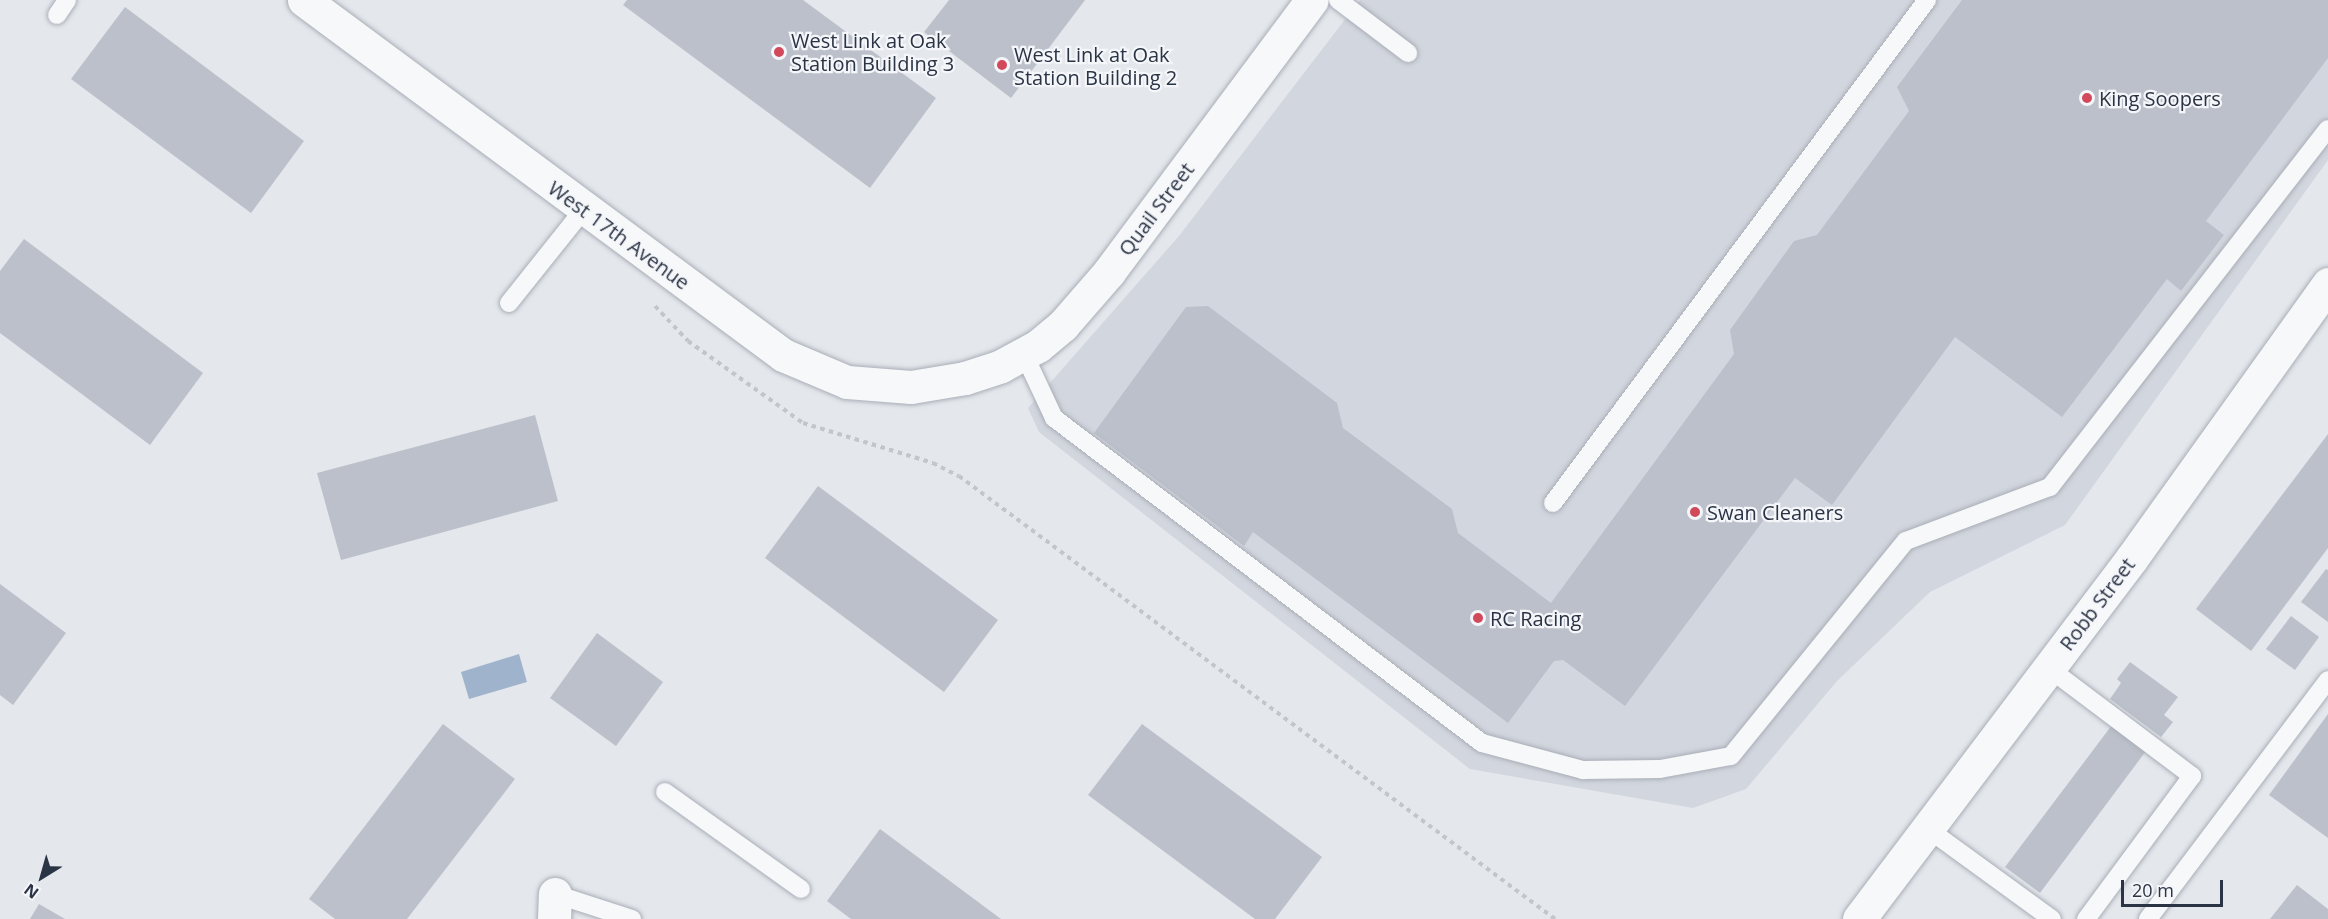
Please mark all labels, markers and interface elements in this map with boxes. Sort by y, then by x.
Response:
place label: West Link at Oak Station Building 3 [791,28,954,75]
place label: West Link at Oak Station Building 2 [1014,42,1177,89]
marker: West Link at Oak Station Building 3 [772,45,786,59]
marker: West Link at Oak Station Building 2 [995,58,1009,72]
place label: King Soopers [2099,86,2221,110]
marker: King Soopers [2080,91,2094,105]
street label: Quail Street [1113,158,1199,260]
street label: West 17th Avenue [544,176,694,294]
place label: Swan Cleaners [1707,500,1843,524]
marker: Swan Cleaners [1688,505,1702,519]
street label: Robb Street [2054,553,2140,655]
place label: RC Racing [1490,606,1581,630]
marker: RC Racing [1471,611,1485,625]
north arrow [12,847,72,907]
scale bar [2124,868,2226,906]
text: 20 m [2132,878,2174,902]
text: N [19,879,43,904]

